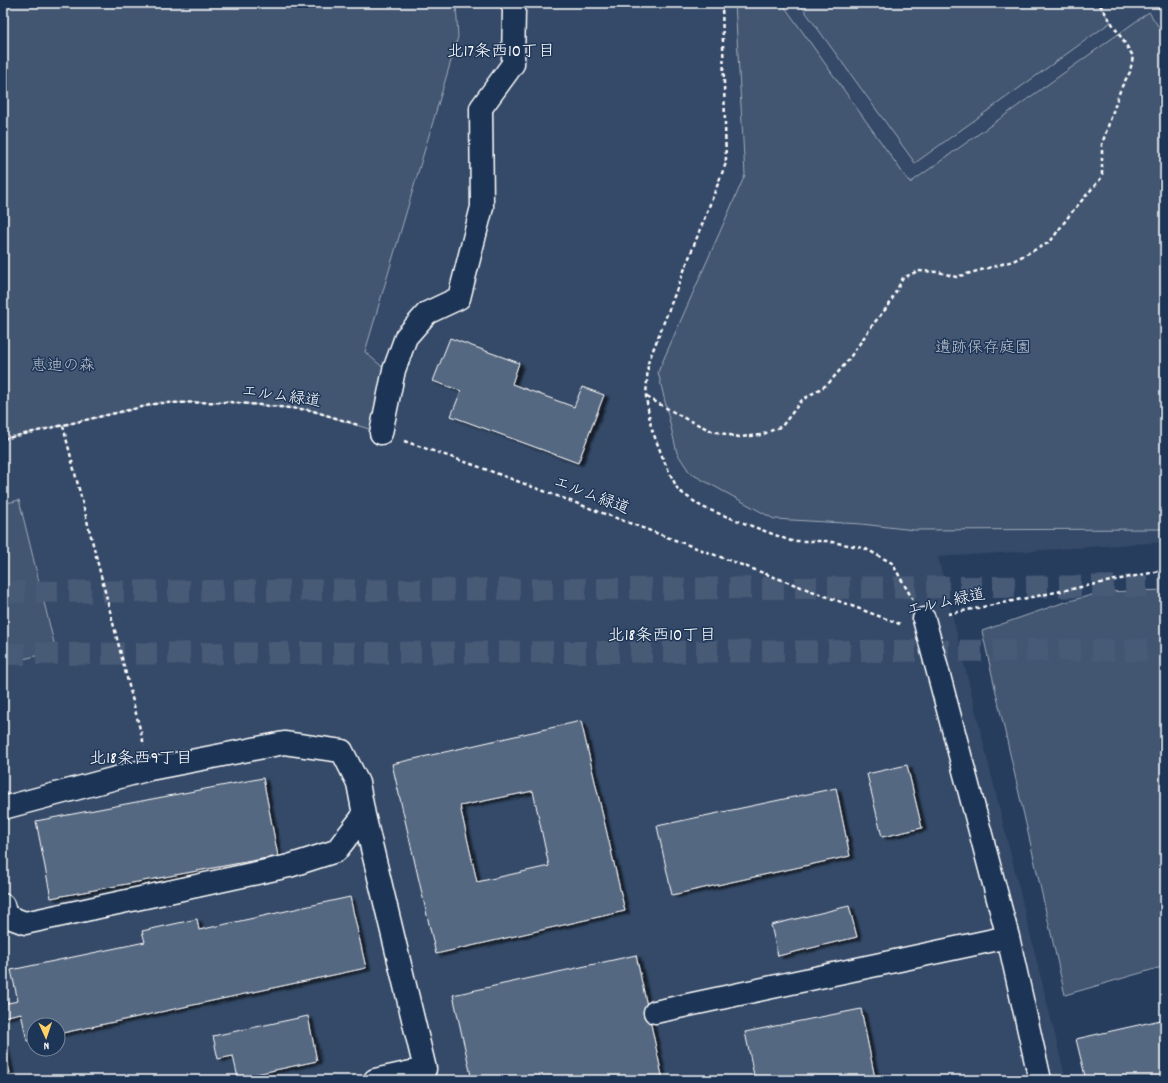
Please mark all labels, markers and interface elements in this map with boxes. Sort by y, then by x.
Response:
district label: 北17条西10丁目 [447,41,555,65]
park label: 遺跡保存庭園 [935,337,1031,360]
park label: 恵迪の森 [31,355,95,378]
street label: エルム緑道 [240,380,322,414]
street label: エルム緑道 [550,471,632,521]
street label: エルム緑道 [904,583,988,623]
district label: 北18条西10丁目 [608,625,716,649]
district label: 北18条西9丁目 [89,748,193,772]
north arrow [26,1017,66,1057]
text: N [43,1037,50,1053]

